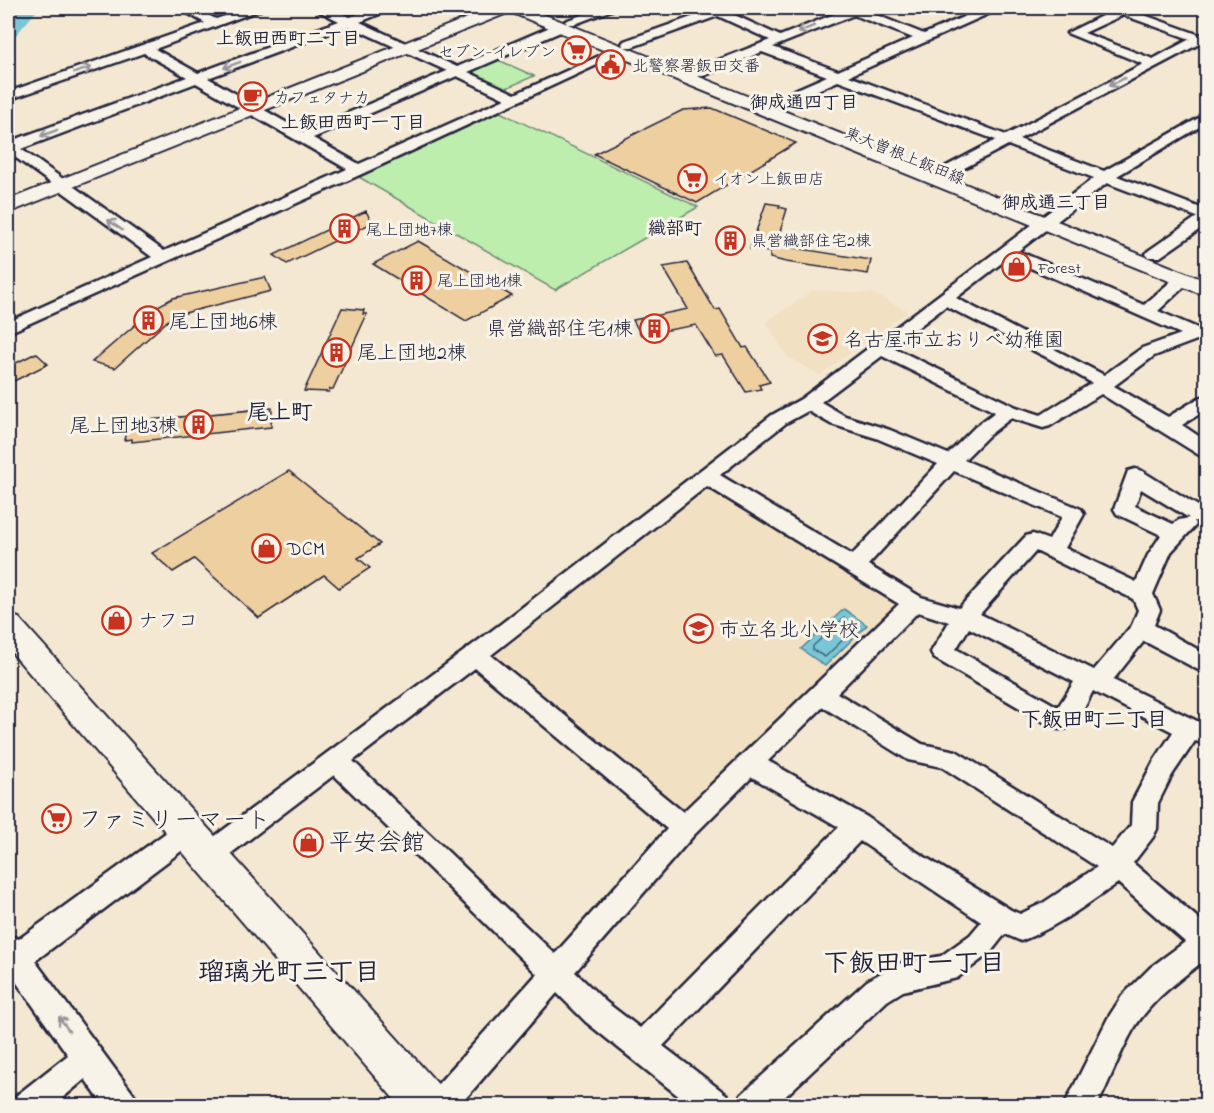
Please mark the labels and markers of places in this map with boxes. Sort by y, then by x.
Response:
supermarket icon: セブン-イレブン [561,35,593,67]
place label: セブン-イレブン [438,41,556,65]
public building icon: 北警察署飯田交番 [595,49,627,81]
place label: 北警察署飯田交番 [632,55,760,79]
cafe icon: カフェタナカ [237,81,269,113]
place label: カフェタナカ [274,87,370,111]
supermarket icon: イオン上飯田店 [676,162,708,194]
place label: イオン上飯田店 [713,168,824,192]
building icon: 尾上団地7棟 [329,213,361,245]
place label: 尾上団地7棟 [366,219,453,243]
building icon: 県営織部住宅2棟 [714,224,746,256]
place label: 県営織部住宅2棟 [751,230,871,254]
shop icon: Forest [1001,251,1033,283]
place label: Forest [1037,257,1082,281]
building icon: 尾上団地1棟 [400,264,432,296]
place label: 尾上団地1棟 [437,270,522,294]
building icon: 尾上団地6棟 [132,305,164,337]
place label: 尾上団地6棟 [169,309,278,338]
building icon: 県営織部住宅1棟 [638,312,670,344]
place label: 県営織部住宅1棟 [487,316,633,345]
school or university icon: 名古屋市立おりべ幼稚園 [807,323,839,355]
place label: 名古屋市立おりべ幼稚園 [844,327,1064,356]
building icon: 尾上団地2棟 [320,336,352,368]
place label: 尾上団地2棟 [357,340,467,369]
building icon: 尾上団地3棟 [183,409,215,441]
place label: 尾上団地3棟 [70,413,178,442]
shop icon: DCM [250,532,282,564]
place label: DCM [286,536,325,565]
shop icon: ナフコ [101,604,133,636]
place label: ナフコ [138,608,198,637]
school or university icon: 市立名北小学校 [682,613,714,645]
place label: 市立名北小学校 [719,617,859,646]
supermarket icon: ファミリーマート [41,803,73,835]
place label: ファミリーマート [78,804,270,839]
shop icon: 平安会館 [292,826,324,858]
place label: 平安会館 [329,827,425,862]

